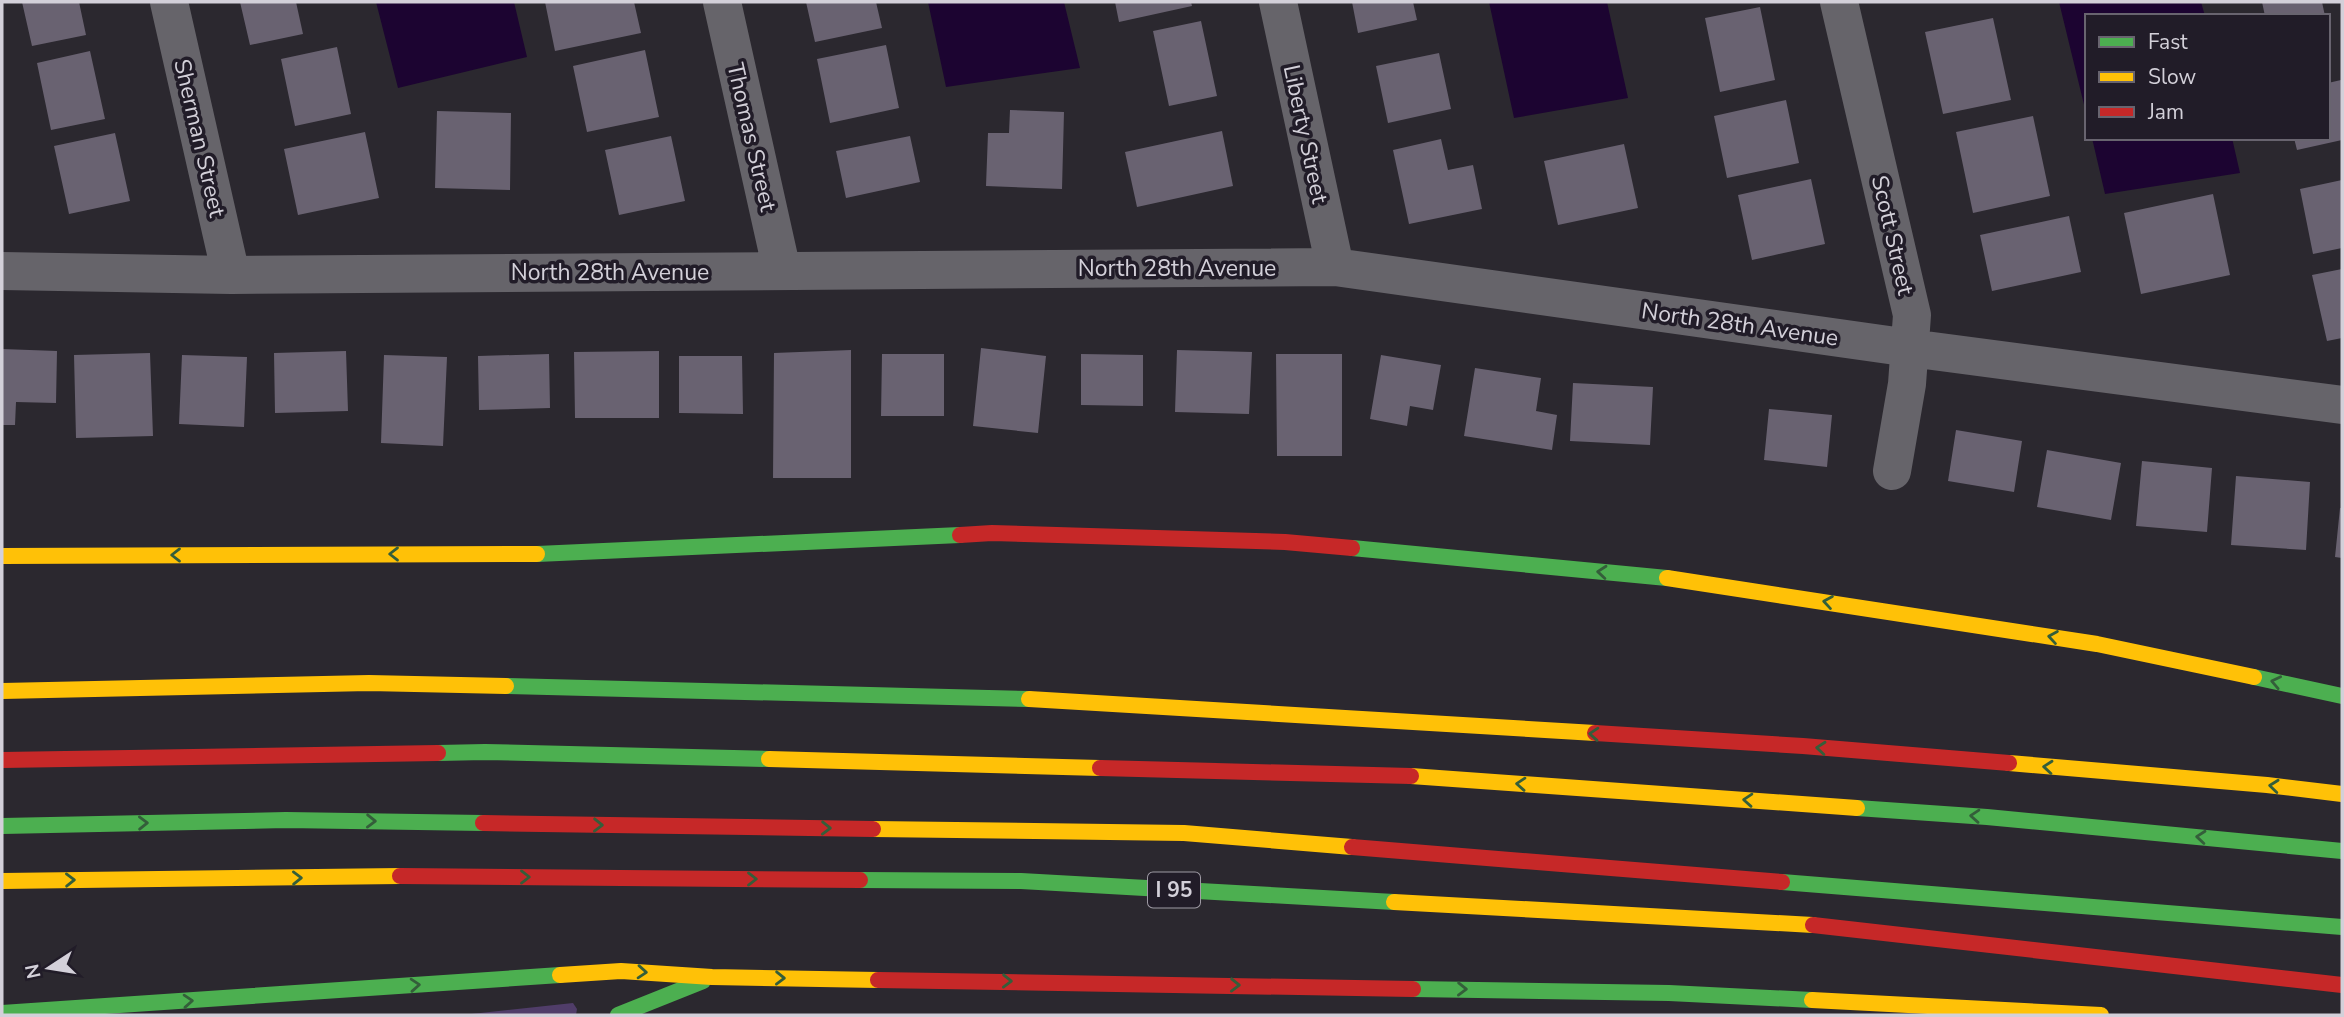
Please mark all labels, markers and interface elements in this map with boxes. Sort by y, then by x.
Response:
legend [2085,14,2330,140]
text: Fast [2148,28,2188,56]
street label: Sherman Street [166,56,233,221]
street label: Thomas Street [719,60,784,215]
street label: Liberty Street [1276,62,1336,207]
text: Slow [2148,63,2197,91]
text: Jam [2147,98,2184,126]
street label: Scott Street [1864,172,1922,299]
street label: North 28th Avenue [1078,253,1276,284]
street label: North 28th Avenue [511,257,709,288]
street label: North 28th Avenue [1639,295,1840,354]
one-way arrow [388,546,399,562]
one-way arrow [170,547,181,562]
one-way arrow [1597,565,1608,580]
one-way arrow [1822,595,1834,610]
one-way arrow [2047,630,2059,645]
one-way arrow [2270,676,2282,690]
one-way arrow [1588,726,1599,741]
one-way arrow [1815,741,1826,756]
one-way arrow [2042,760,2053,775]
one-way arrow [1515,777,1526,792]
one-way arrow [2269,779,2280,794]
one-way arrow [1742,793,1753,808]
one-way arrow [1969,809,1980,824]
one-way arrow [366,814,377,829]
one-way arrow [138,816,149,831]
one-way arrow [593,817,604,832]
one-way arrow [821,820,832,836]
one-way arrow [2195,830,2206,845]
one-way arrow [520,869,531,885]
one-way arrow [292,870,303,885]
one-way arrow [748,871,758,887]
one-way arrow [65,872,76,888]
road number: I 95 [1148,872,1200,908]
north arrow [14,933,84,1003]
text: N [19,962,48,981]
one-way arrow [636,965,647,980]
one-way arrow [775,970,786,986]
one-way arrow [1003,973,1013,989]
one-way arrow [1230,977,1241,992]
one-way arrow [409,978,420,993]
one-way arrow [1458,981,1468,997]
one-way arrow [182,994,193,1009]

